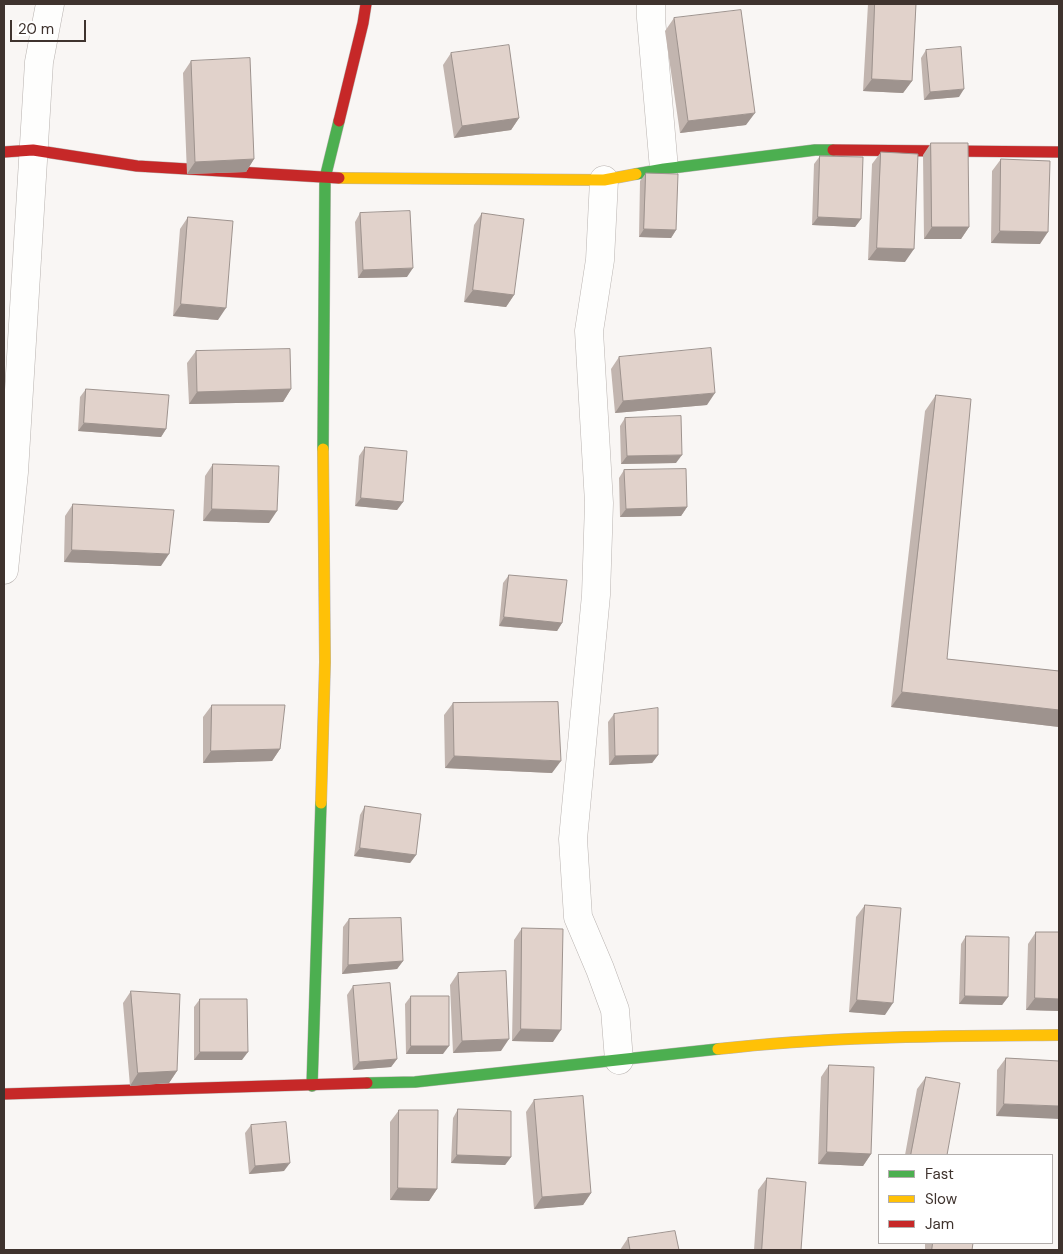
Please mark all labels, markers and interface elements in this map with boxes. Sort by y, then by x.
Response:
scale bar [12,10,89,42]
text: 20 m [18,19,54,39]
legend [878,1154,1053,1244]
text: Fast [925,1164,954,1184]
text: Slow [925,1189,957,1209]
text: Jam [925,1214,954,1234]

